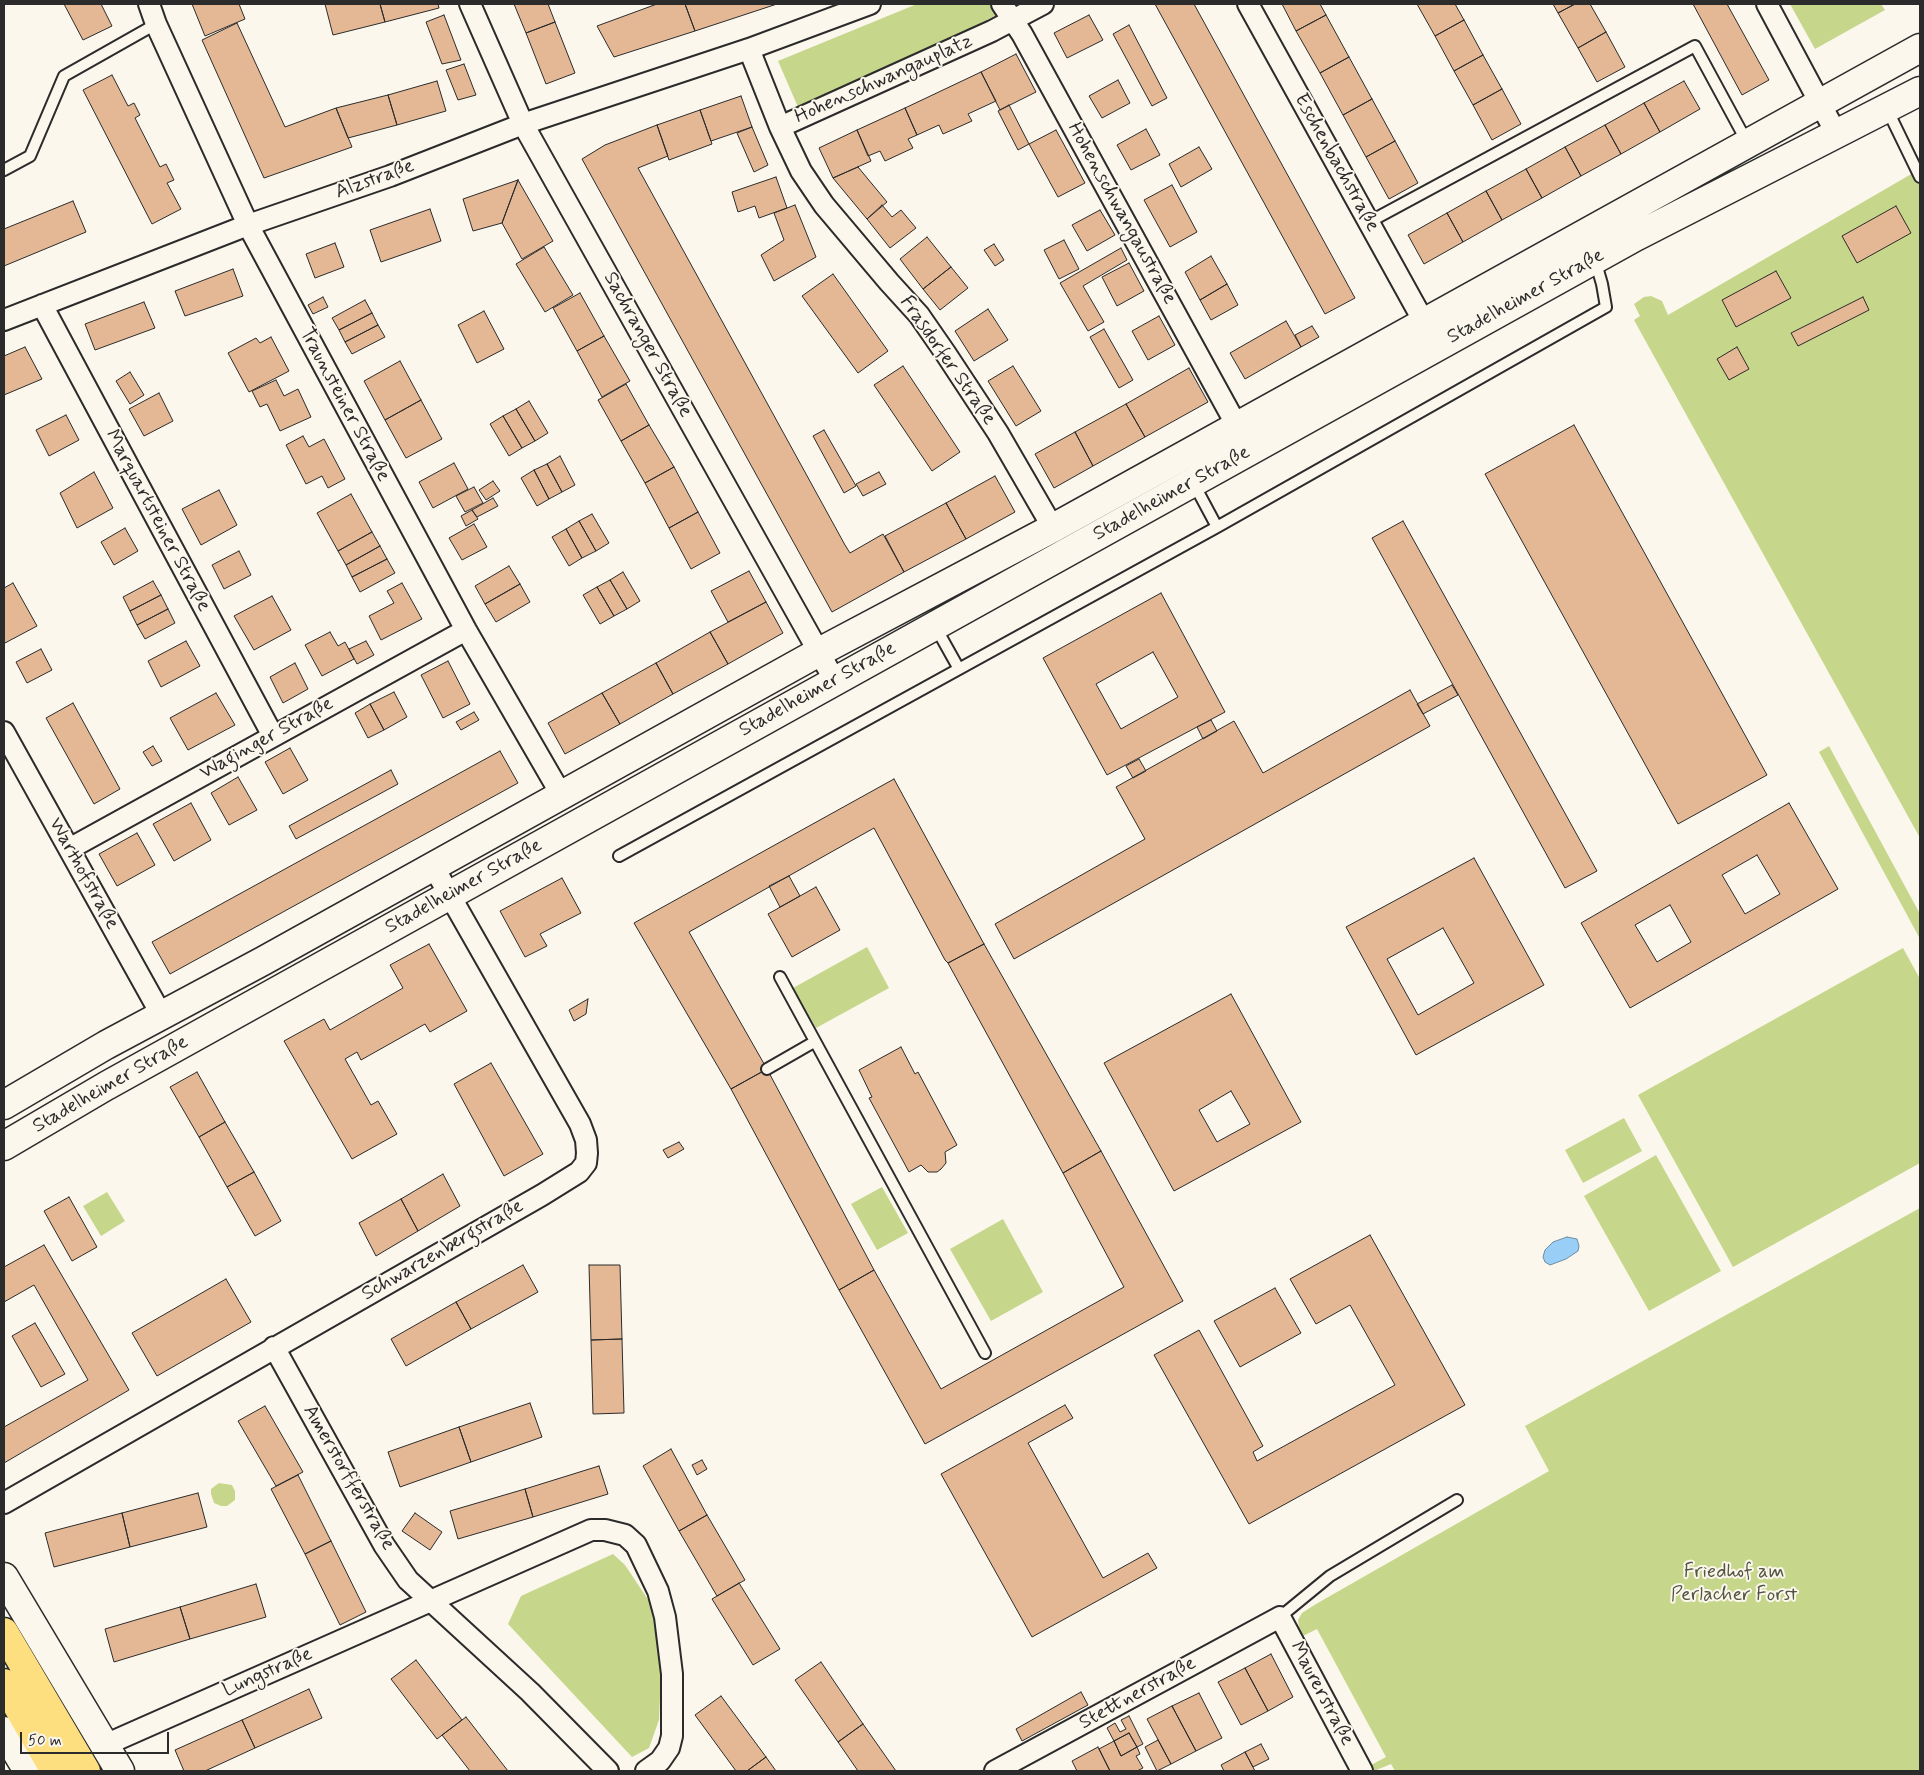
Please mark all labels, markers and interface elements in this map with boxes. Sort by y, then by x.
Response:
street label: Hohenschwangauplatz [791,30,977,130]
street label: Eschenbachstraße [1288,90,1384,236]
street label: Hohenschwangaustraße [1061,119,1181,309]
street label: Alzstraße [332,155,418,205]
street label: Stadelheimer Straße [1443,244,1609,350]
street label: Sachranger Straße [597,268,697,422]
street label: Frasdorfer Straße [894,292,1000,430]
street label: Traunsteiner Straße [293,324,395,486]
street label: Marquartsteiner Straße [99,426,215,616]
street label: Stadelheimer Straße [1089,441,1255,547]
street label: Stadelheimer Straße [735,637,901,743]
street label: Waginger Straße [196,692,338,786]
street label: Warthofstraße [42,814,124,934]
street label: Stadelheimer Straße [381,834,547,940]
street label: Stadelheimer Straße [29,1031,193,1139]
street label: Schwarzenbergstraße [358,1195,528,1307]
street label: Amerstorfferstraße [297,1401,399,1555]
park label: Friedhof am Perlacher Forst [1671,1561,1797,1608]
street label: Maurerstraße [1284,1638,1358,1750]
street label: Lungstraße [220,1643,316,1703]
street label: Stettnerstraße [1075,1652,1201,1736]
scale bar [22,1722,171,1754]
text: 50 m [28,1731,62,1751]

